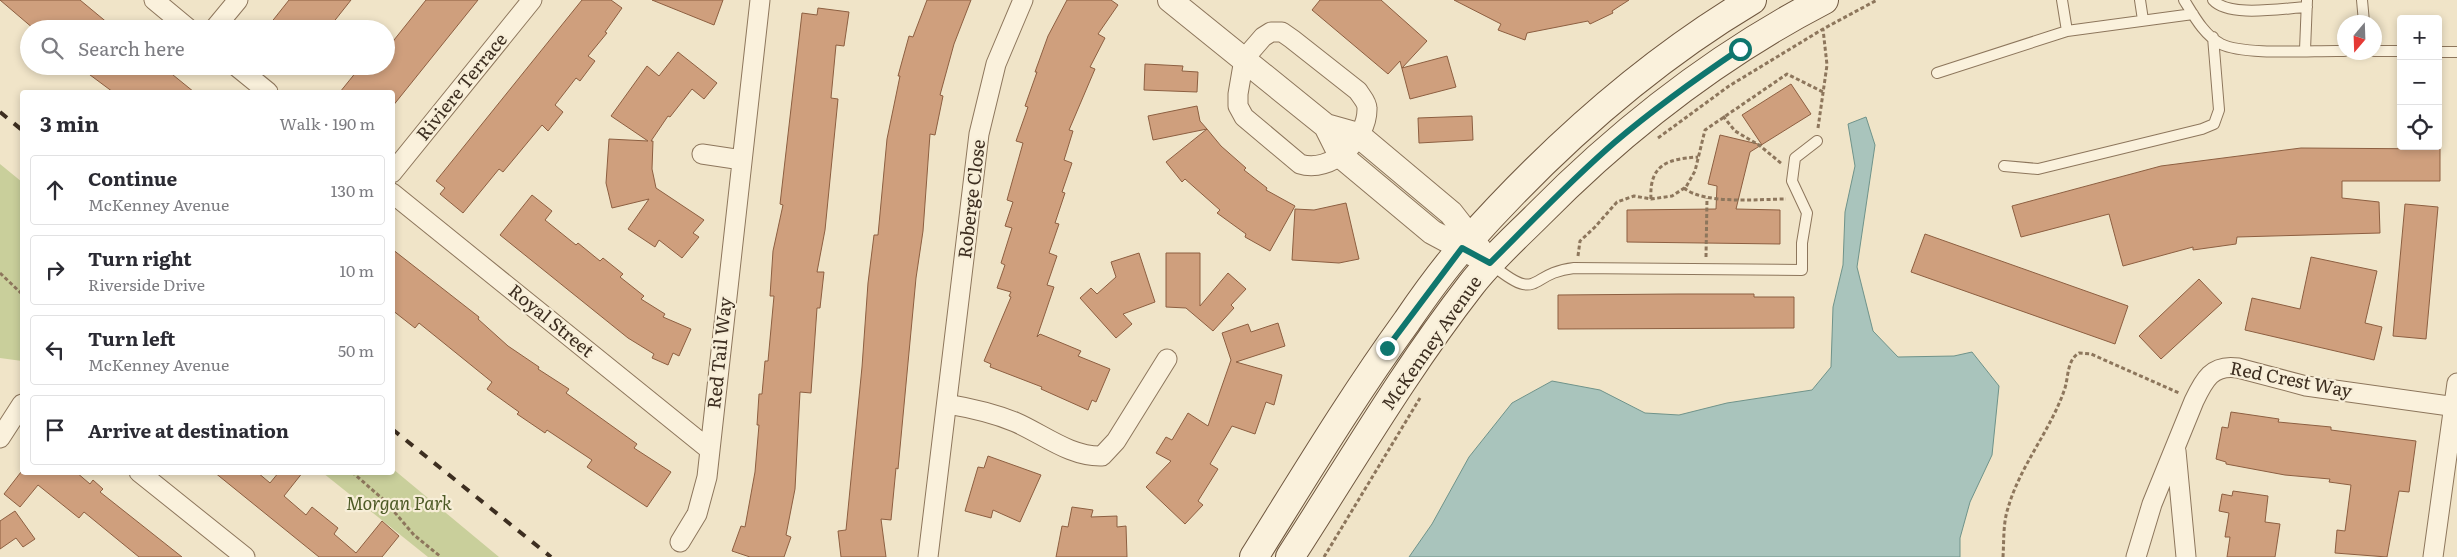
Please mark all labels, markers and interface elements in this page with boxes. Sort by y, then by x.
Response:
north arrow [2337,15,2382,60]
map controls [2397,15,2442,150]
button: + [2397,15,2442,60]
search box [20,20,395,75]
street label: Riviere Terrace [409,26,513,146]
icon: search [38,34,66,62]
text: Search here [78,34,185,62]
route start [1729,38,1752,61]
button: − [2397,60,2442,105]
button: locate [2397,105,2442,150]
text: 3 min [40,107,99,138]
text: Walk · 190 m [279,111,375,135]
street label: Roberge Close [950,138,991,260]
text: Continue [88,164,177,192]
icon: ahead [41,176,69,204]
text: 130 m [331,178,374,202]
text: McKenney Avenue [88,192,229,216]
text: Turn right [88,244,192,272]
icon: right [41,256,69,284]
text: 10 m [340,258,374,282]
street label: McKenney Avenue [1374,269,1487,415]
text: Riverside Drive [88,272,205,296]
street label: Royal Street [503,277,601,363]
street label: Red Tail Way [699,295,738,410]
text: Turn left [88,324,175,352]
icon: left [41,336,69,364]
route end [1376,337,1399,360]
text: 50 m [338,338,374,362]
text: McKenney Avenue [88,352,229,376]
street label: Red Crest Way [2228,353,2355,404]
icon: arrive [41,416,69,444]
text: Arrive at destination [88,416,289,444]
park label: Morgan Park [346,489,452,516]

